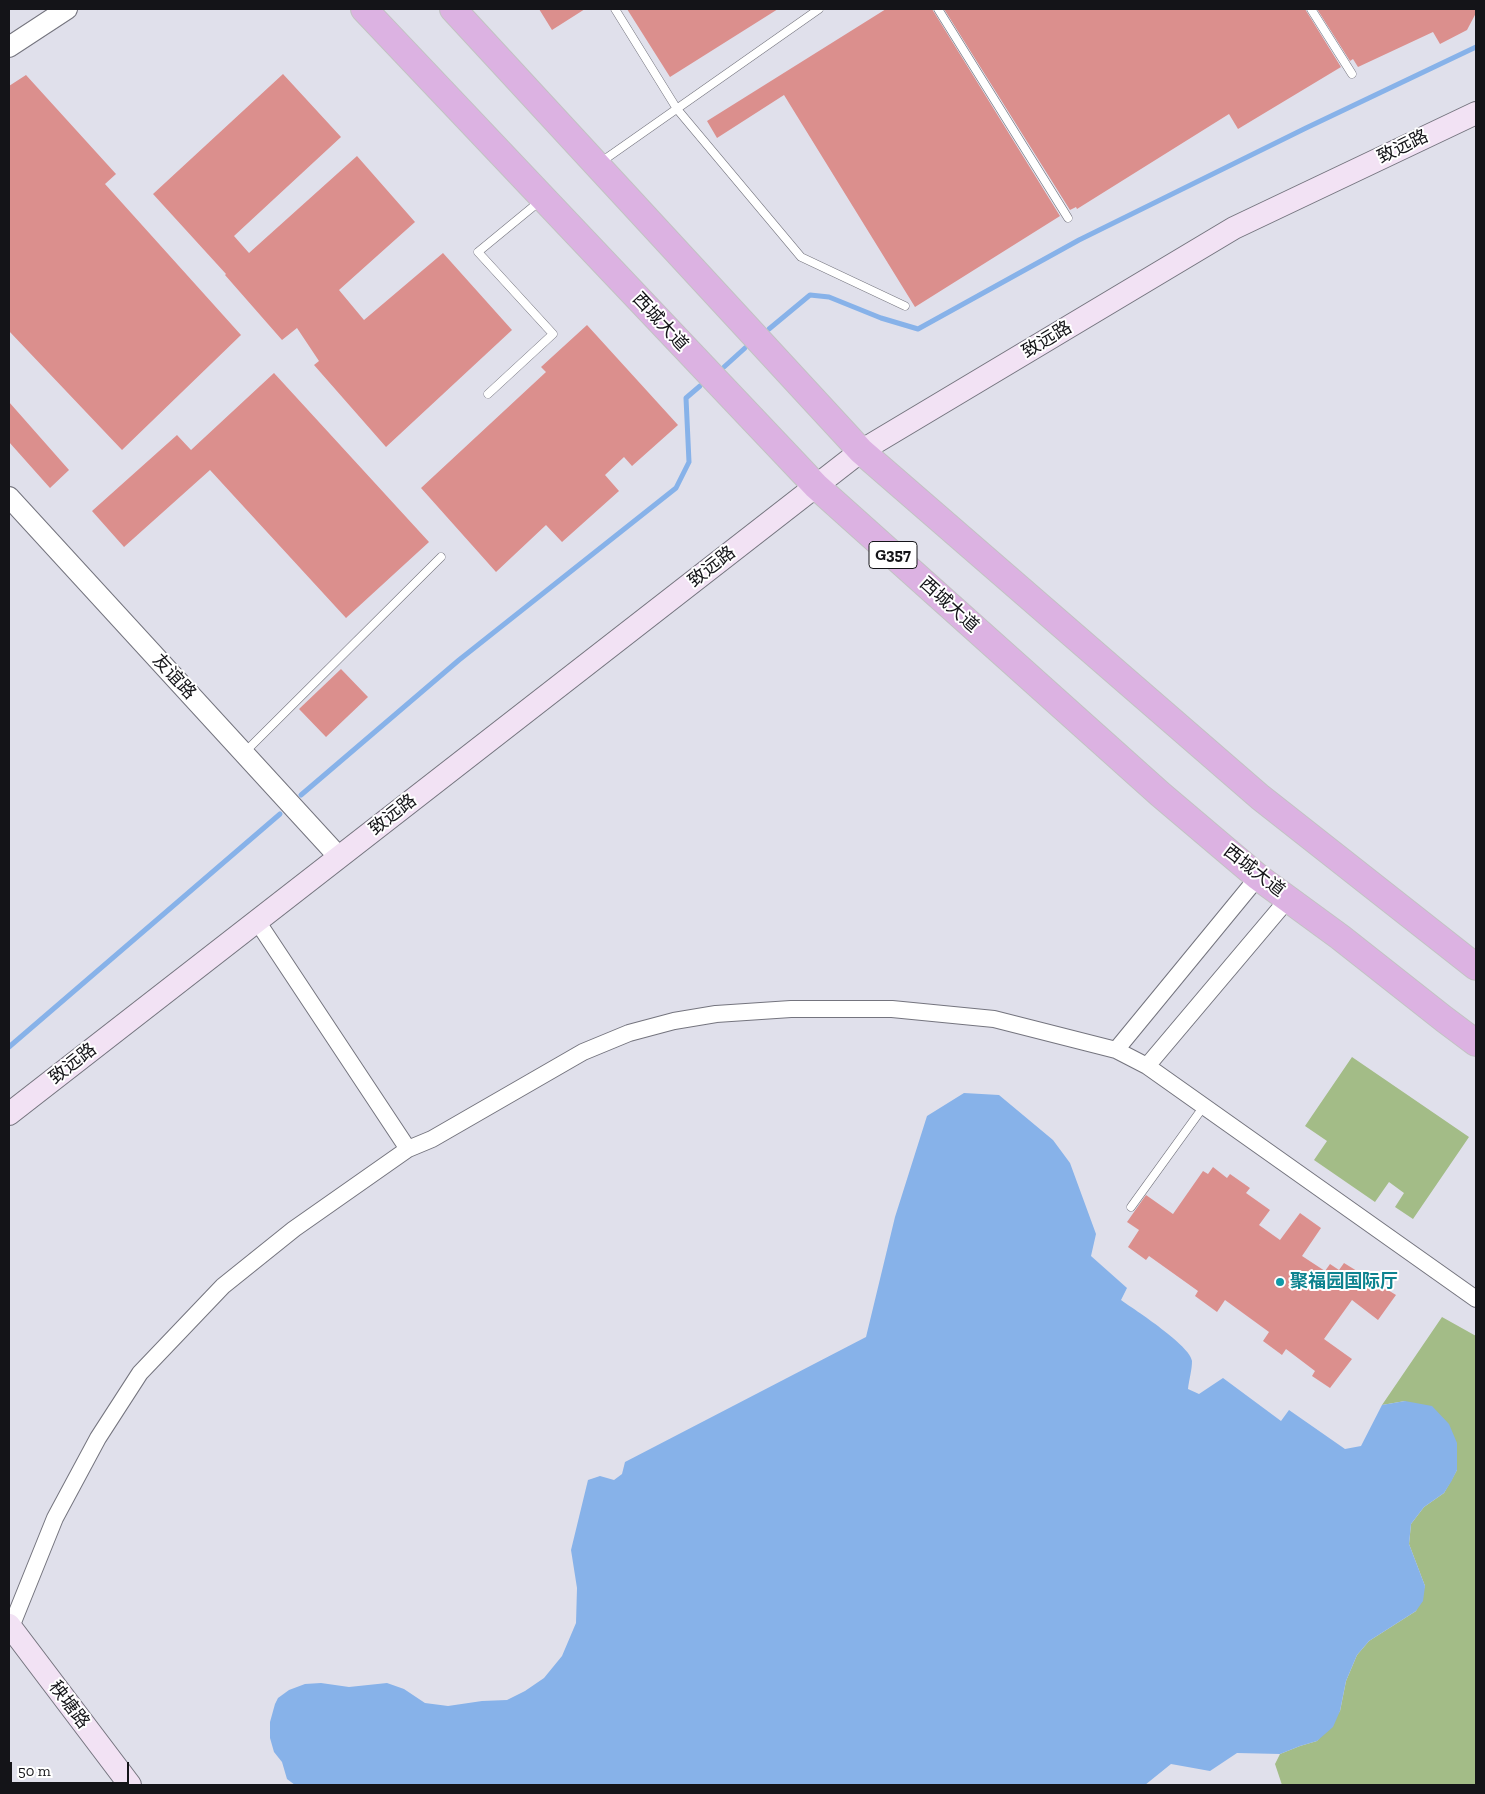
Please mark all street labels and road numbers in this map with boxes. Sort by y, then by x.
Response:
street label: 致远路 [1374,125,1432,169]
street label: 西城大道 [628,288,692,356]
street label: 致远路 [1018,317,1076,363]
street label: 致远路 [684,542,740,592]
road number: G357 [869,542,917,568]
street label: 西城大道 [915,573,983,637]
street label: 友谊路 [148,650,200,704]
street label: 致远路 [365,790,421,840]
street label: 西城大道 [1219,840,1289,902]
street label: 致远路 [45,1039,101,1089]
street label: 秧塘路 [44,1677,94,1733]

